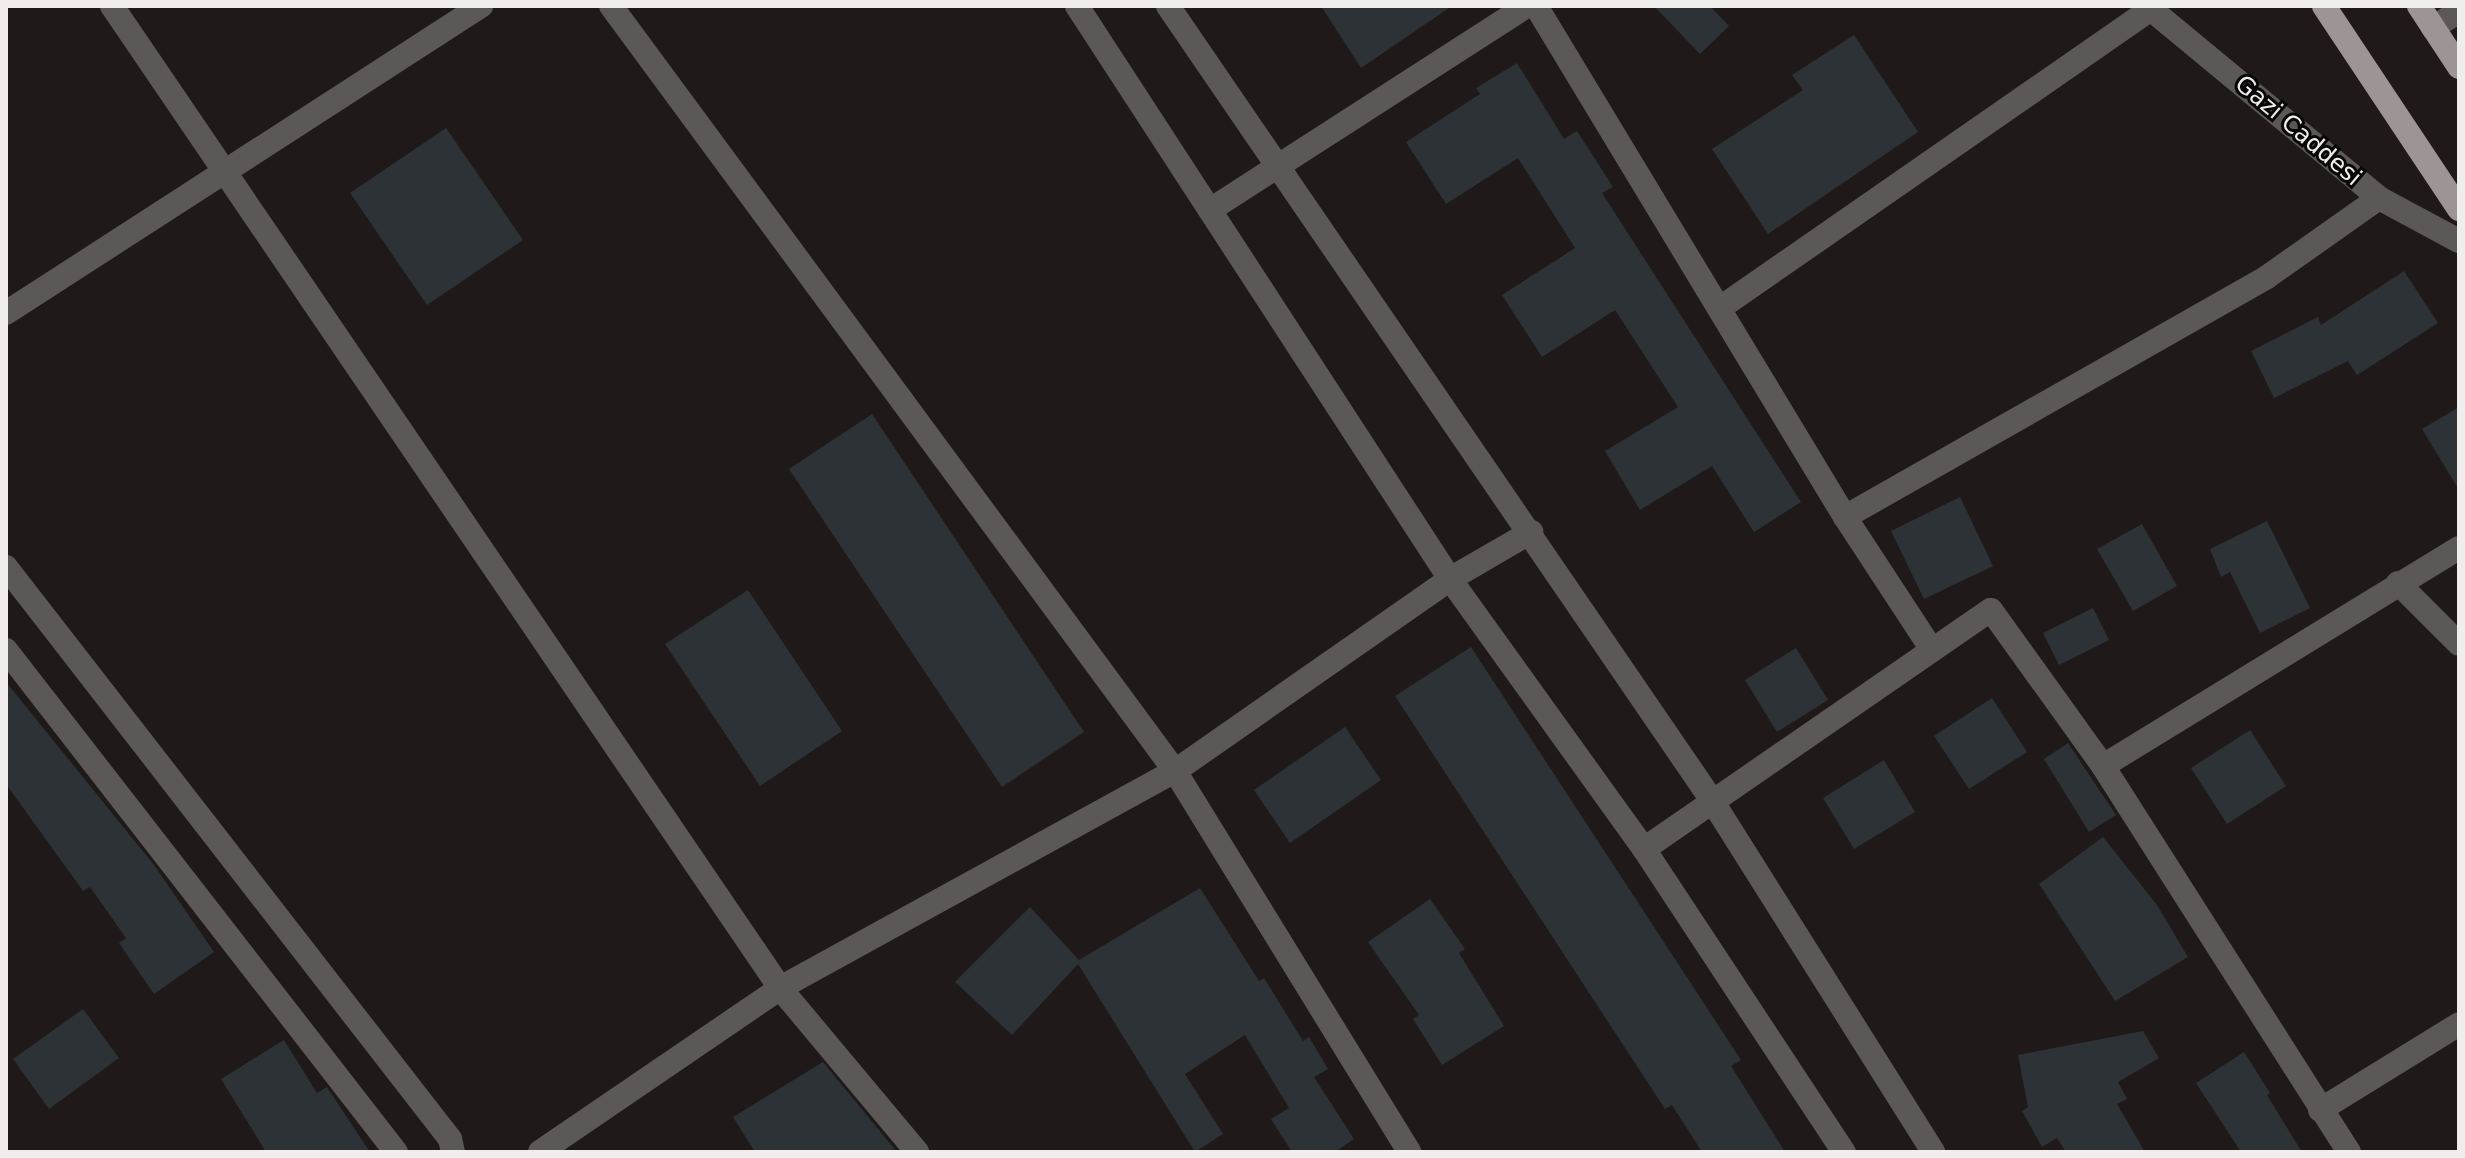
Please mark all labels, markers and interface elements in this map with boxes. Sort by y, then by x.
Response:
street label: Gazi Caddesi [2229,70,2367,192]

